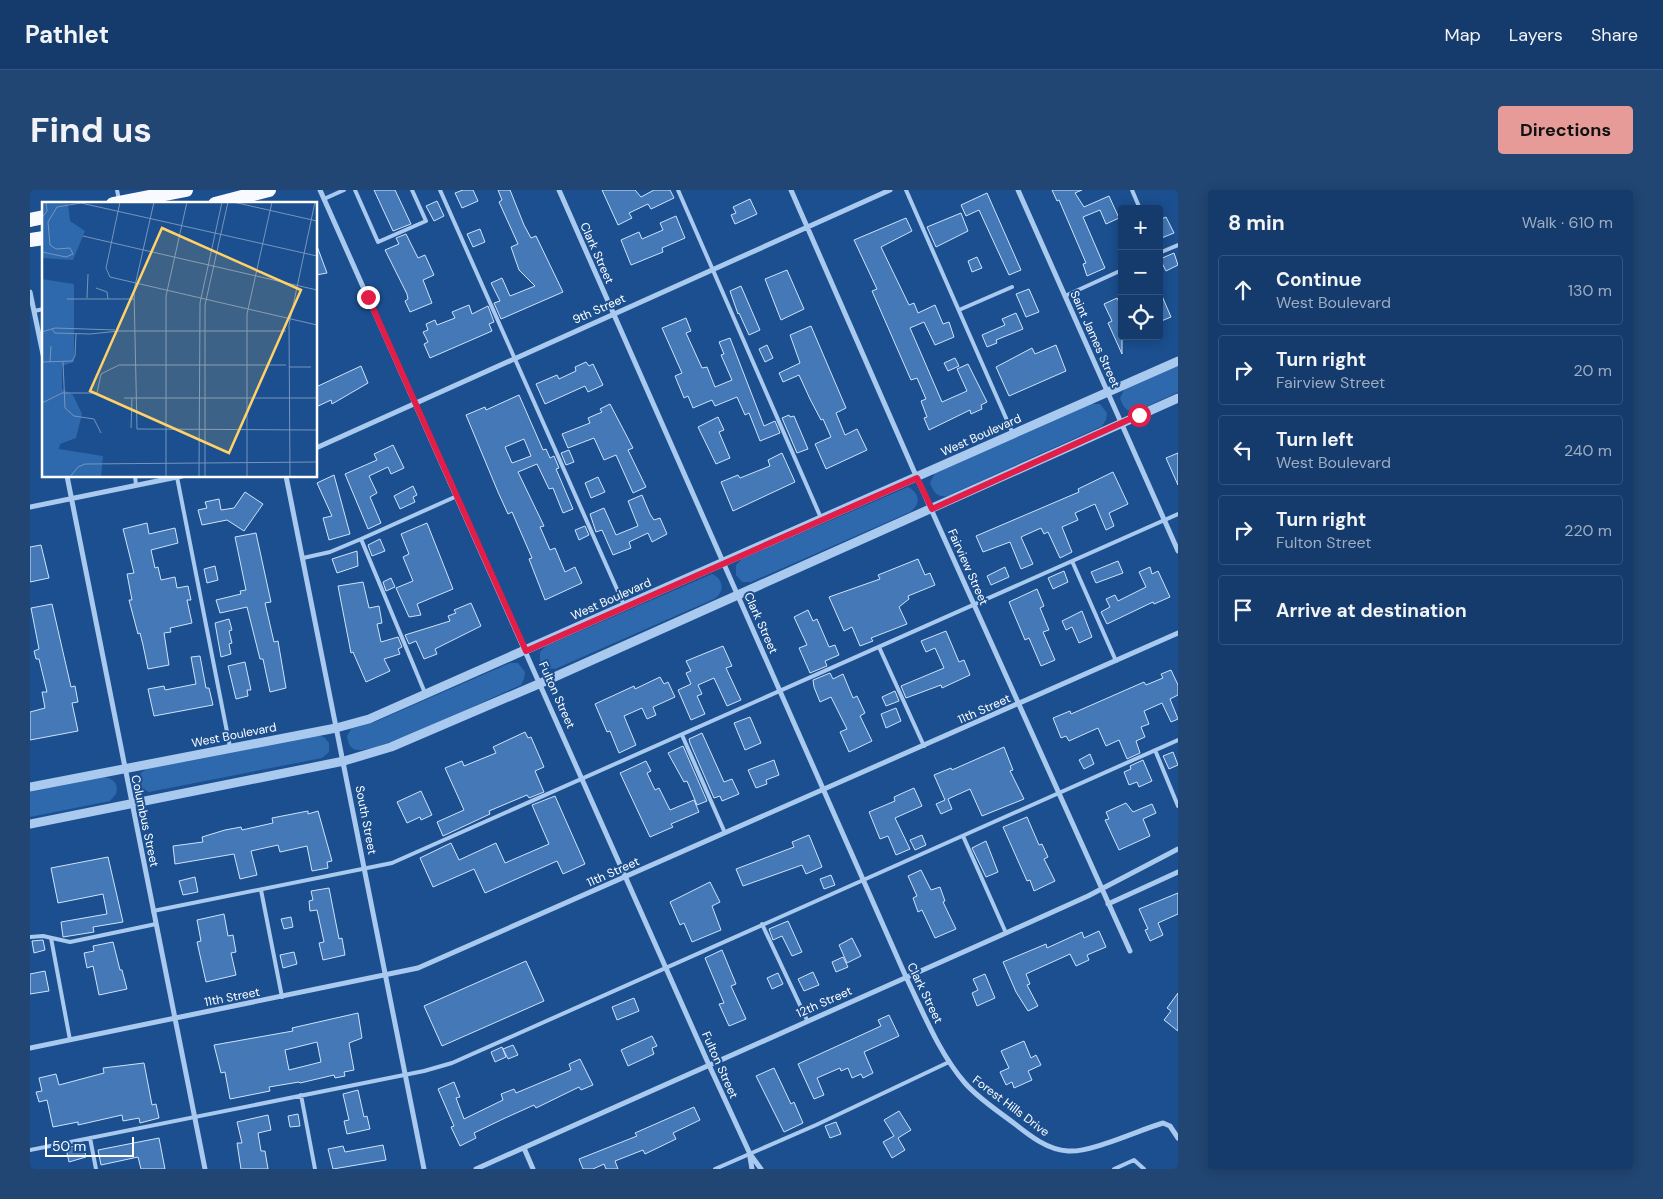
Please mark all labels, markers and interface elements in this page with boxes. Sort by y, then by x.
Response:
text: Pathlet [25,19,109,50]
text: Map [1445,23,1481,47]
text: Layers [1509,23,1563,47]
text: Share [1591,23,1638,47]
button: Directions [1498,106,1633,154]
text: Find us [30,107,152,153]
inset map [42,202,318,478]
map controls [1118,205,1163,340]
button: + [1118,205,1163,250]
text: 8 min [1228,209,1285,237]
text: Walk · 610 m [1522,212,1613,233]
street label: Clark Street [576,220,618,286]
button: − [1118,250,1163,295]
text: Continue [1276,267,1362,292]
icon: ahead [1229,276,1257,304]
text: 130 m [1568,280,1612,301]
route end [357,286,380,309]
street label: Saint James Street [1066,288,1124,390]
street label: 9th Street [570,290,628,328]
text: West Boulevard [1276,292,1391,313]
button: locate [1118,295,1163,340]
text: Turn right [1276,347,1366,372]
icon: right [1229,356,1257,384]
text: 20 m [1573,360,1612,381]
text: Fairview Street [1276,372,1385,393]
route start [1128,404,1151,427]
street label: West Boulevard [938,410,1024,460]
text: Turn left [1276,427,1354,452]
icon: left [1229,436,1257,464]
text: 240 m [1564,440,1612,461]
text: West Boulevard [1276,452,1391,473]
text: Turn right [1276,507,1366,532]
icon: right [1229,516,1257,544]
text: 220 m [1564,520,1612,541]
street label: Fairview Street [944,526,992,608]
text: Fulton Street [1276,532,1372,553]
street label: West Boulevard [568,574,654,624]
street label: Clark Street [740,590,782,656]
icon: arrive [1229,596,1257,624]
text: Arrive at destination [1276,598,1467,623]
street label: Fulton Street [535,659,579,731]
street label: 11th Street [955,690,1013,728]
street label: West Boulevard [190,719,278,751]
street label: Columbus Street [127,774,163,869]
street label: South Street [351,784,381,856]
street label: 11th Street [584,853,642,891]
street label: Clark Street [903,960,947,1026]
street label: 12th Street [794,982,855,1021]
street label: 11th Street [203,984,261,1010]
street label: Fulton Street [698,1029,742,1101]
street label: Forest Hills Drive [969,1072,1053,1140]
scale bar [45,1134,134,1157]
text: 50 m [52,1137,86,1155]

